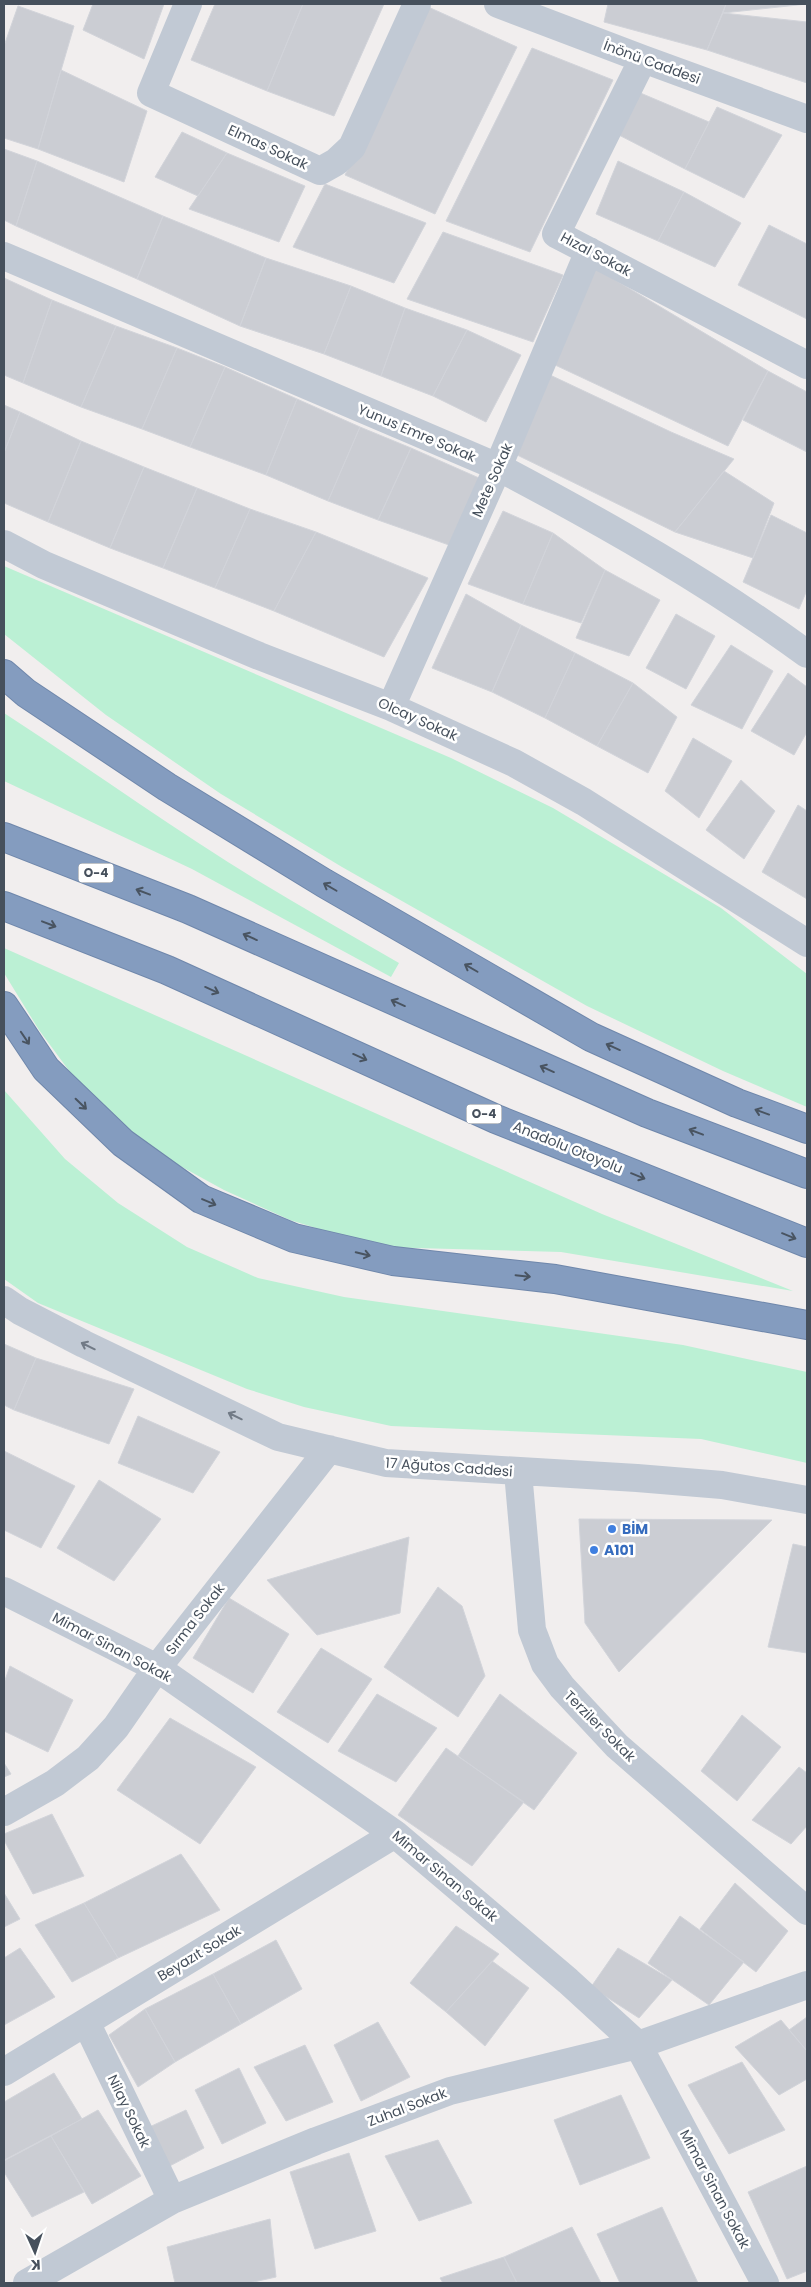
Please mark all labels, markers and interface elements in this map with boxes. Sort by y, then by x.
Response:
street label: İnönü Caddesi [601,35,703,89]
street label: Elmas Sokak [225,120,312,175]
street label: Hızal Sokak [557,227,635,281]
street label: Yunus Emre Sokak [355,399,480,467]
street label: Mete Sokak [467,439,518,520]
street label: Olcay Sokak [375,693,462,746]
road number: O-4 [78,864,114,882]
one-way arrow [324,881,338,891]
one-way arrow [136,886,151,896]
one-way arrow [41,920,56,929]
one-way arrow [243,931,258,941]
one-way arrow [464,962,479,972]
one-way arrow [204,986,219,995]
one-way arrow [391,997,406,1007]
one-way arrow [20,1031,30,1045]
one-way arrow [606,1042,621,1051]
one-way arrow [352,1053,367,1062]
one-way arrow [540,1063,555,1073]
one-way arrow [74,1098,87,1110]
road number: O-4 [466,1104,502,1124]
one-way arrow [754,1107,770,1116]
street label: Anadolu Otoyolu [510,1116,626,1178]
one-way arrow [689,1127,704,1136]
one-way arrow [630,1171,645,1181]
one-way arrow [201,1198,216,1208]
one-way arrow [781,1232,796,1241]
one-way arrow [354,1250,370,1259]
one-way arrow [515,1271,531,1281]
one-way arrow [81,1341,96,1350]
one-way arrow [227,1411,242,1421]
street label: 17 Ağutos Caddesi [385,1453,513,1481]
place label: BİM [622,1519,648,1539]
marker: BİM [606,1523,618,1535]
place label: A101 [604,1540,634,1560]
marker: A101 [588,1544,600,1556]
street label: Sırma Sokak [161,1579,230,1659]
street label: Mimar Sinan Sokak [49,1607,176,1687]
street label: Terziler Sokak [560,1686,641,1767]
street label: Mimar Sinan Sokak [388,1826,503,1927]
street label: Beyazıt Sokak [153,1920,245,1986]
street label: Nilay Sokak [103,2071,156,2152]
street label: Zuhal Sokak [365,2082,450,2131]
street label: Mimar Sinan Sokak [675,2126,755,2253]
north arrow [10,2227,60,2277]
text: K [30,2255,41,2275]

